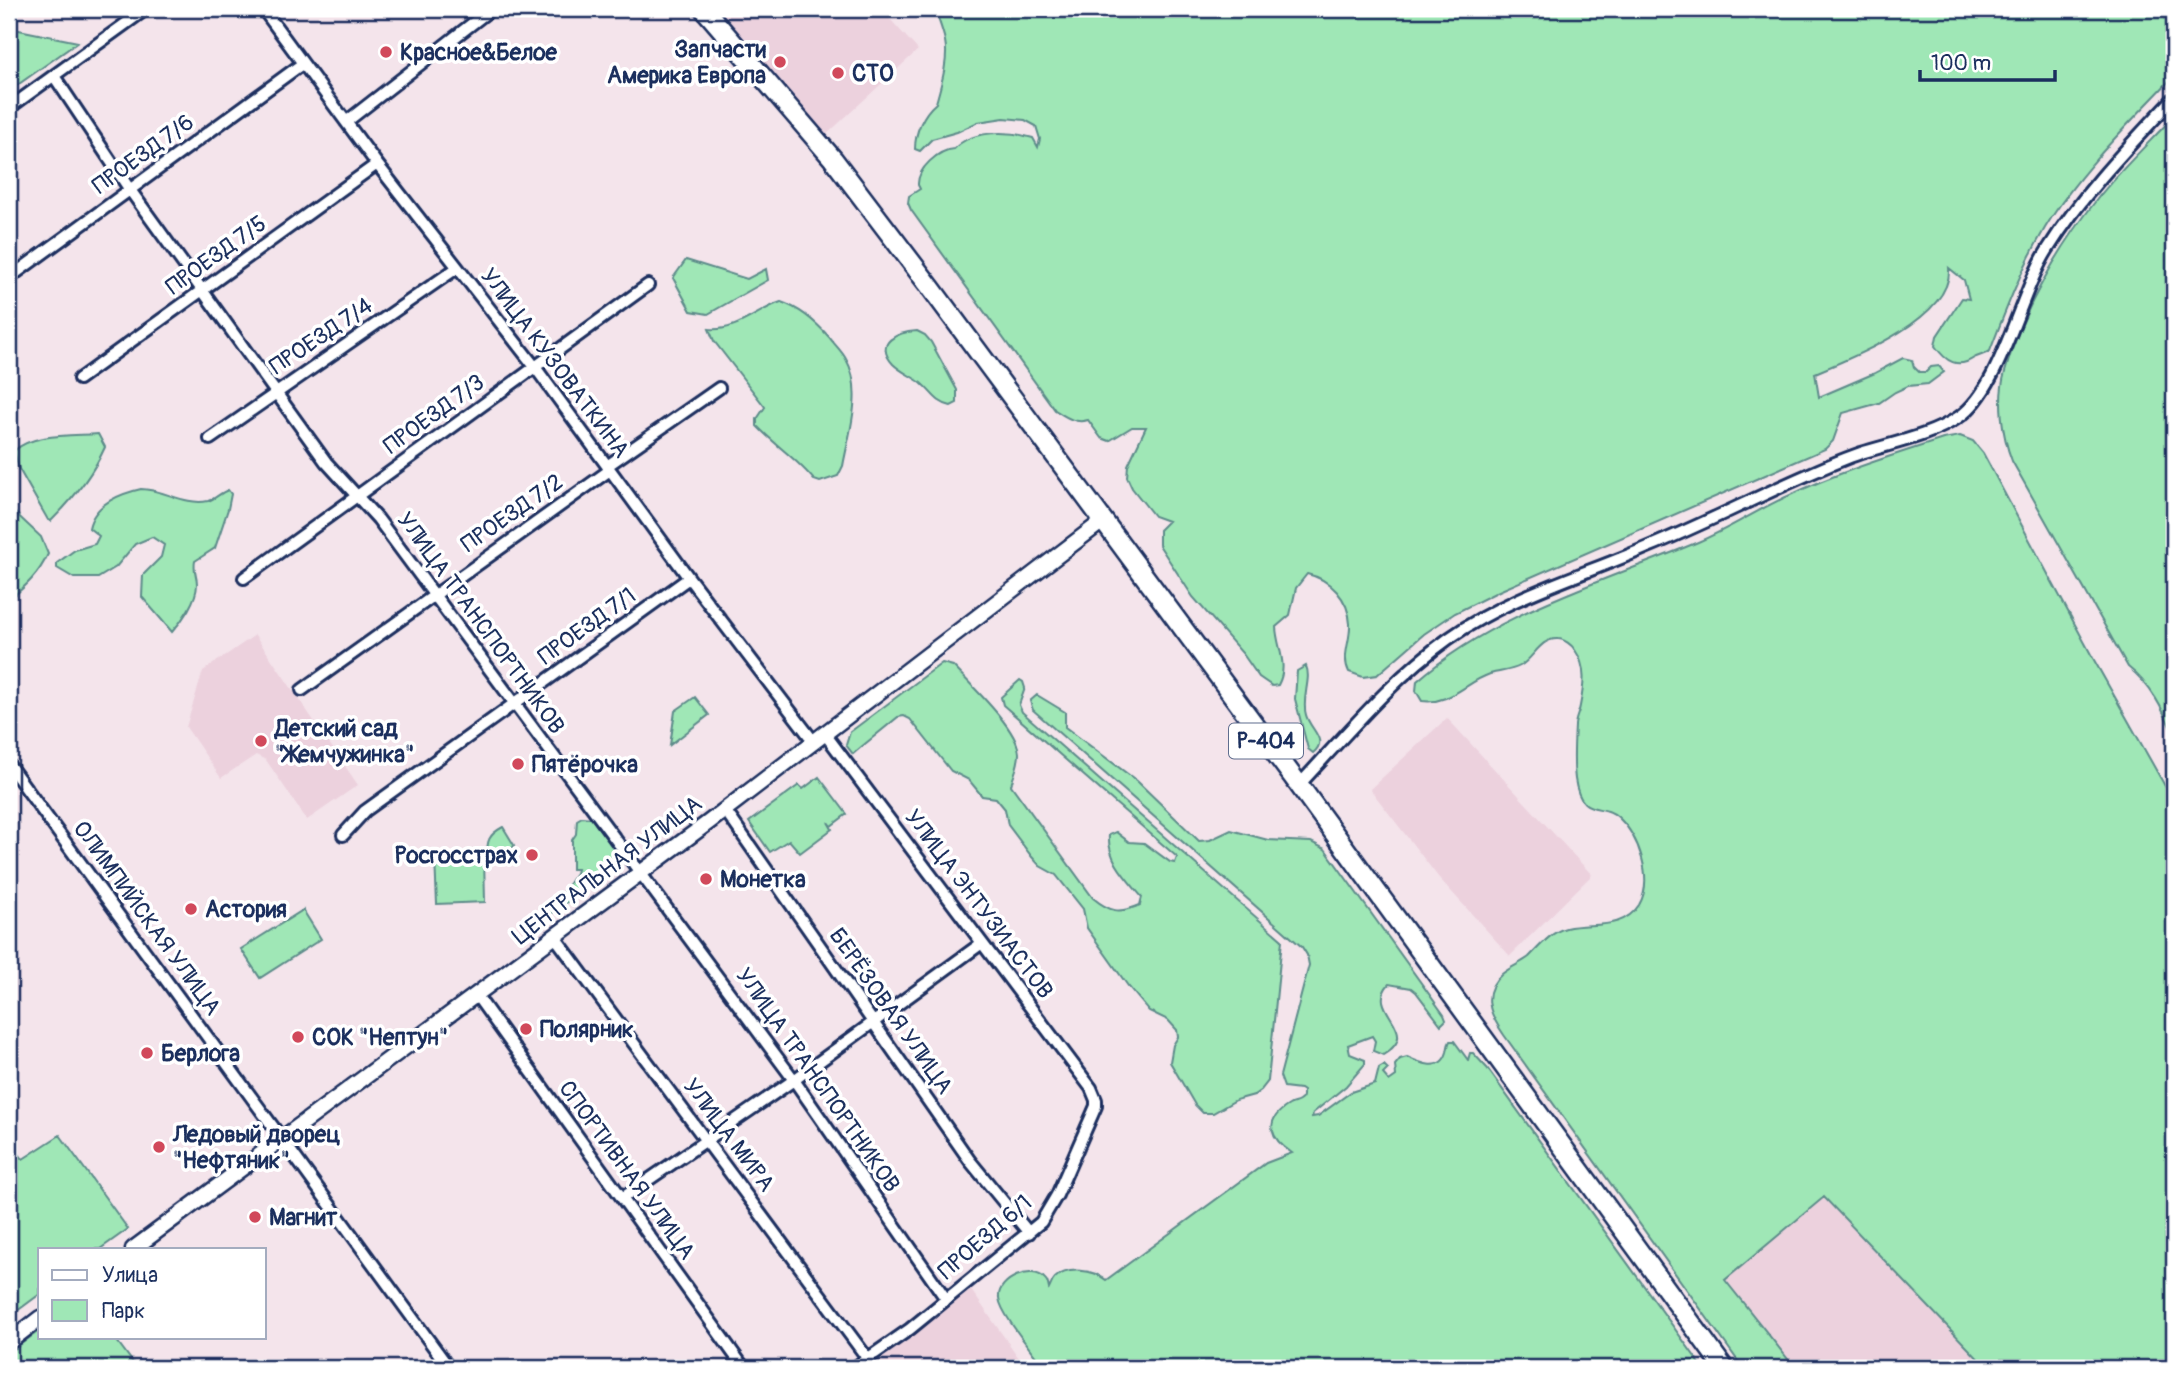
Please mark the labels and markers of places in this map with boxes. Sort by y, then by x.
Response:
place label: Запчасти Америка Европа [607,35,767,90]
place label: Красное&Белое [400,38,558,67]
marker: Красное&Белое [378,44,394,60]
marker: Запчасти Америка Европа [772,54,788,70]
place label: СТО [852,59,894,88]
marker: СТО [830,65,846,81]
place label: Детский сад "Жемчужинка" [273,714,414,769]
marker: Детский сад "Жемчужинка" [253,733,269,749]
place label: Пятёрочка [532,750,638,779]
marker: Пятёрочка [510,756,526,772]
place label: Росгосстрах [395,841,518,870]
marker: Росгосстрах [524,847,540,863]
place label: Монетка [720,865,806,894]
marker: Монетка [698,871,714,887]
place label: Астория [205,895,287,924]
marker: Астория [183,901,199,917]
place label: Полярник [540,1015,634,1044]
marker: Полярник [518,1021,534,1037]
place label: СОК "Нептун" [312,1023,448,1052]
marker: СОК "Нептун" [290,1029,306,1045]
place label: Берлога [161,1039,240,1068]
marker: Берлога [139,1045,155,1061]
place label: Ледовый дворец "Нефтяник" [172,1120,341,1175]
marker: Ледовый дворец "Нефтяник" [151,1139,167,1155]
place label: Магнит [269,1203,338,1232]
marker: Магнит [247,1209,263,1225]

